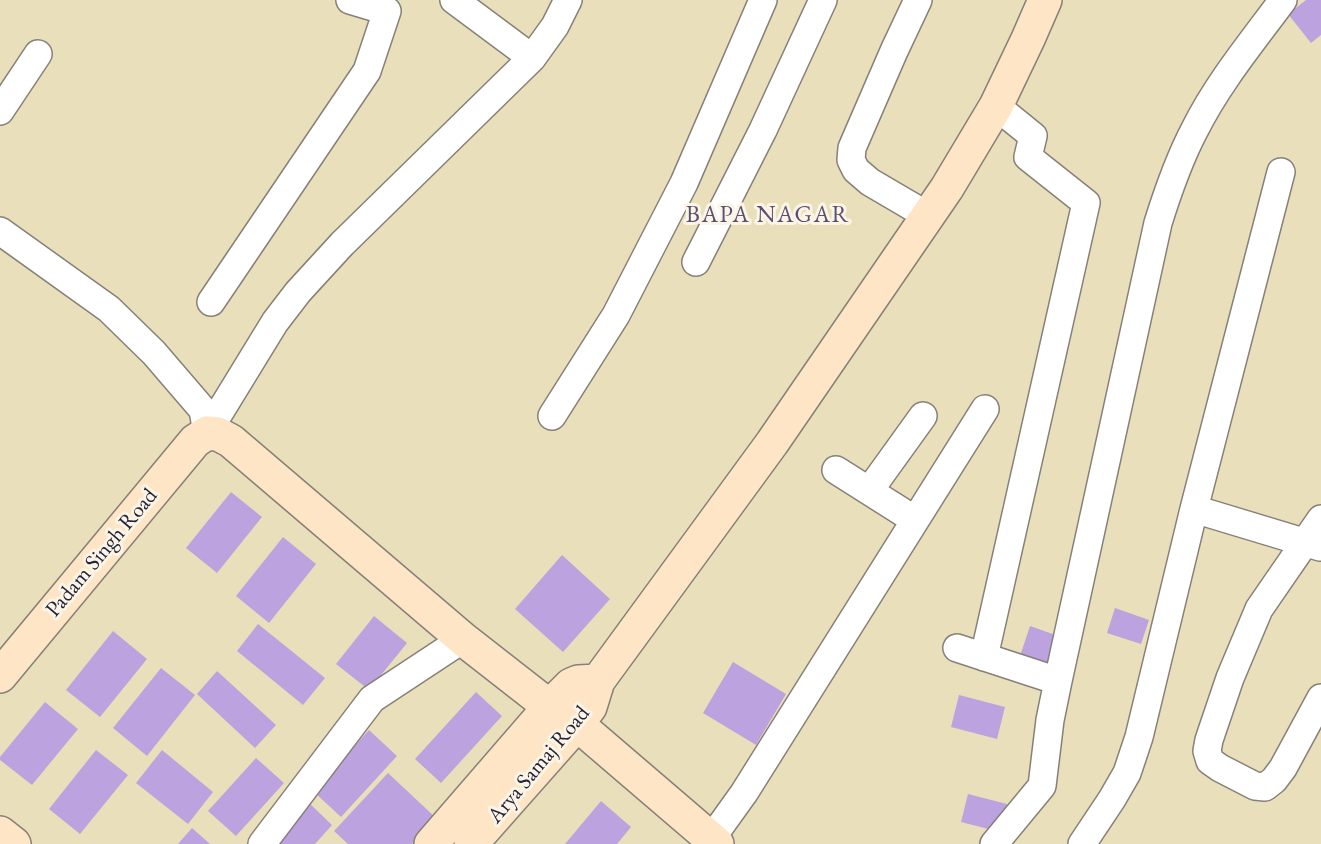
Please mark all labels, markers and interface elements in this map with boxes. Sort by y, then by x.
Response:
district label: BAPA NAGAR [686,201,850,229]
street label: Padam Singh Road [41,483,163,623]
street label: Arya Samaj Road [482,701,596,829]

